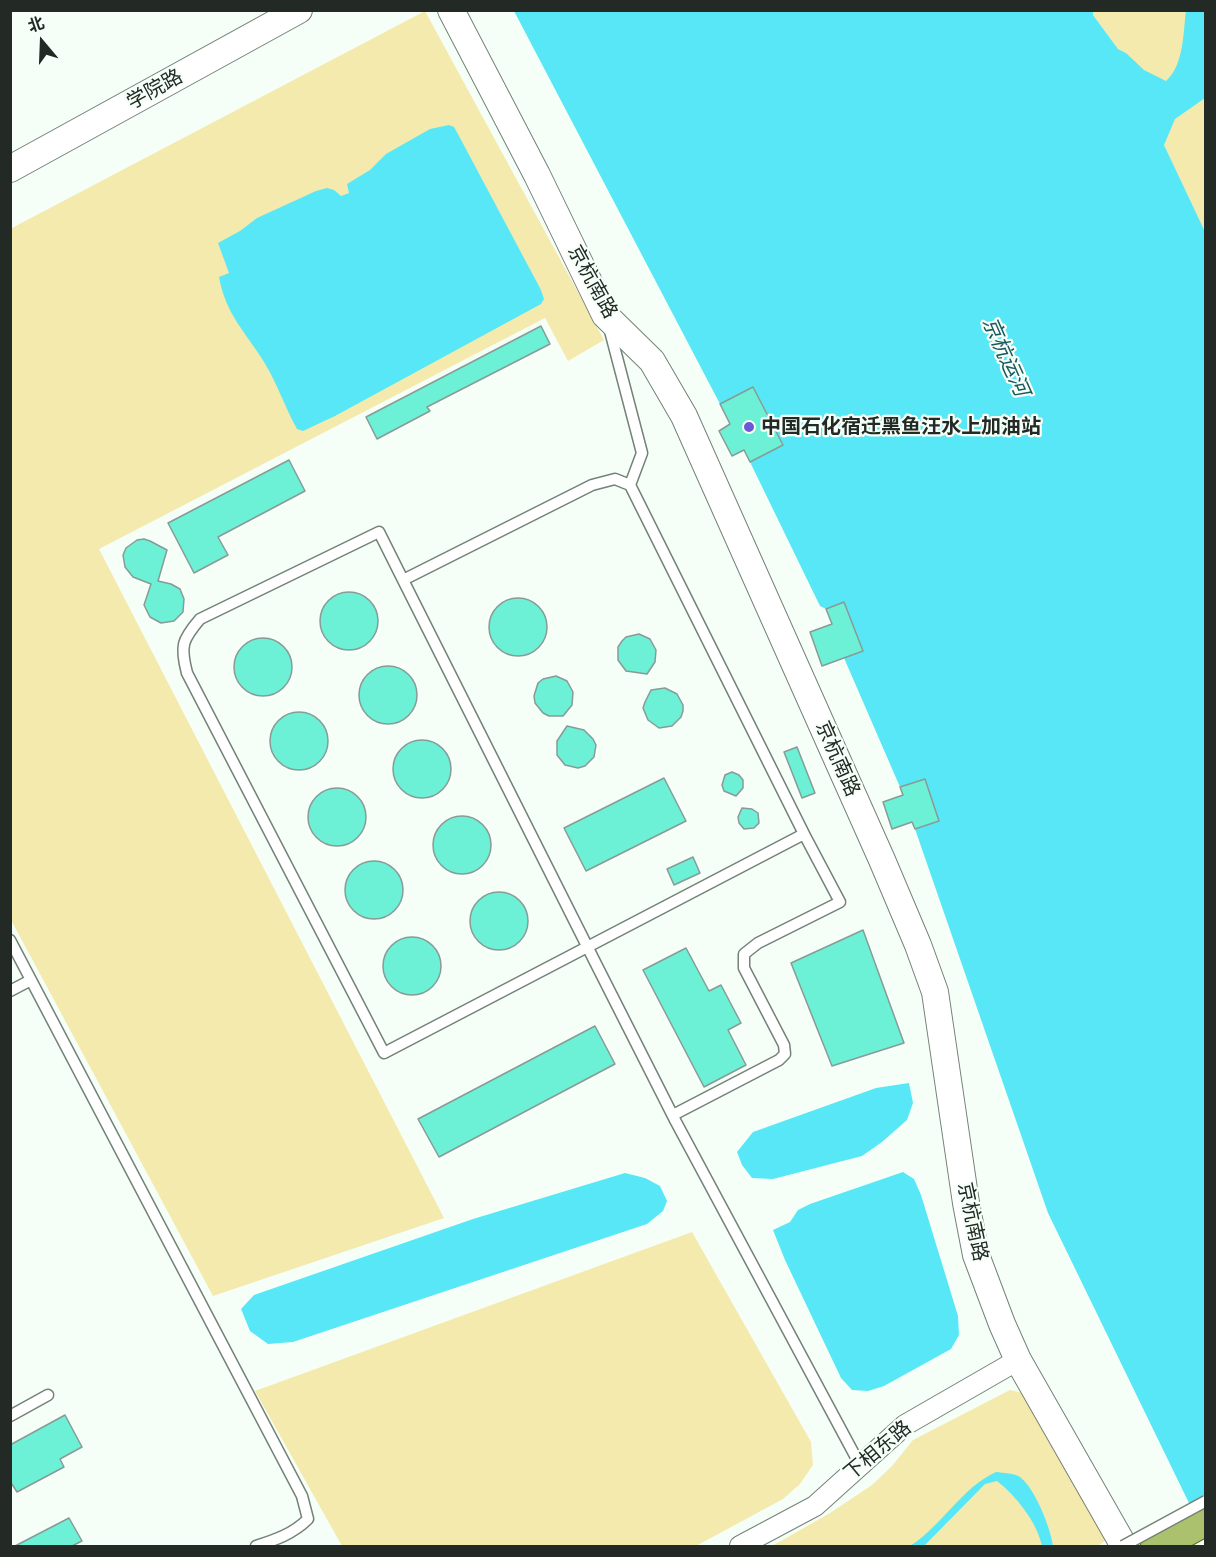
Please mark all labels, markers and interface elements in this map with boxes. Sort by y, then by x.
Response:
north arrow [12,12,72,72]
text: 北 [25,13,47,36]
street label: 学院路 [123,65,187,115]
street label: 京杭南路 [562,241,622,323]
water label: 京杭运河 [976,314,1034,400]
place label: 中国石化宿迁黑鱼汪水上加油站 [761,415,1041,439]
marker: 中国石化宿迁黑鱼汪水上加油站 [742,420,756,434]
street label: 京杭南路 [810,718,864,800]
street label: 京杭南路 [952,1180,992,1264]
street label: 下相东路 [840,1416,916,1486]

